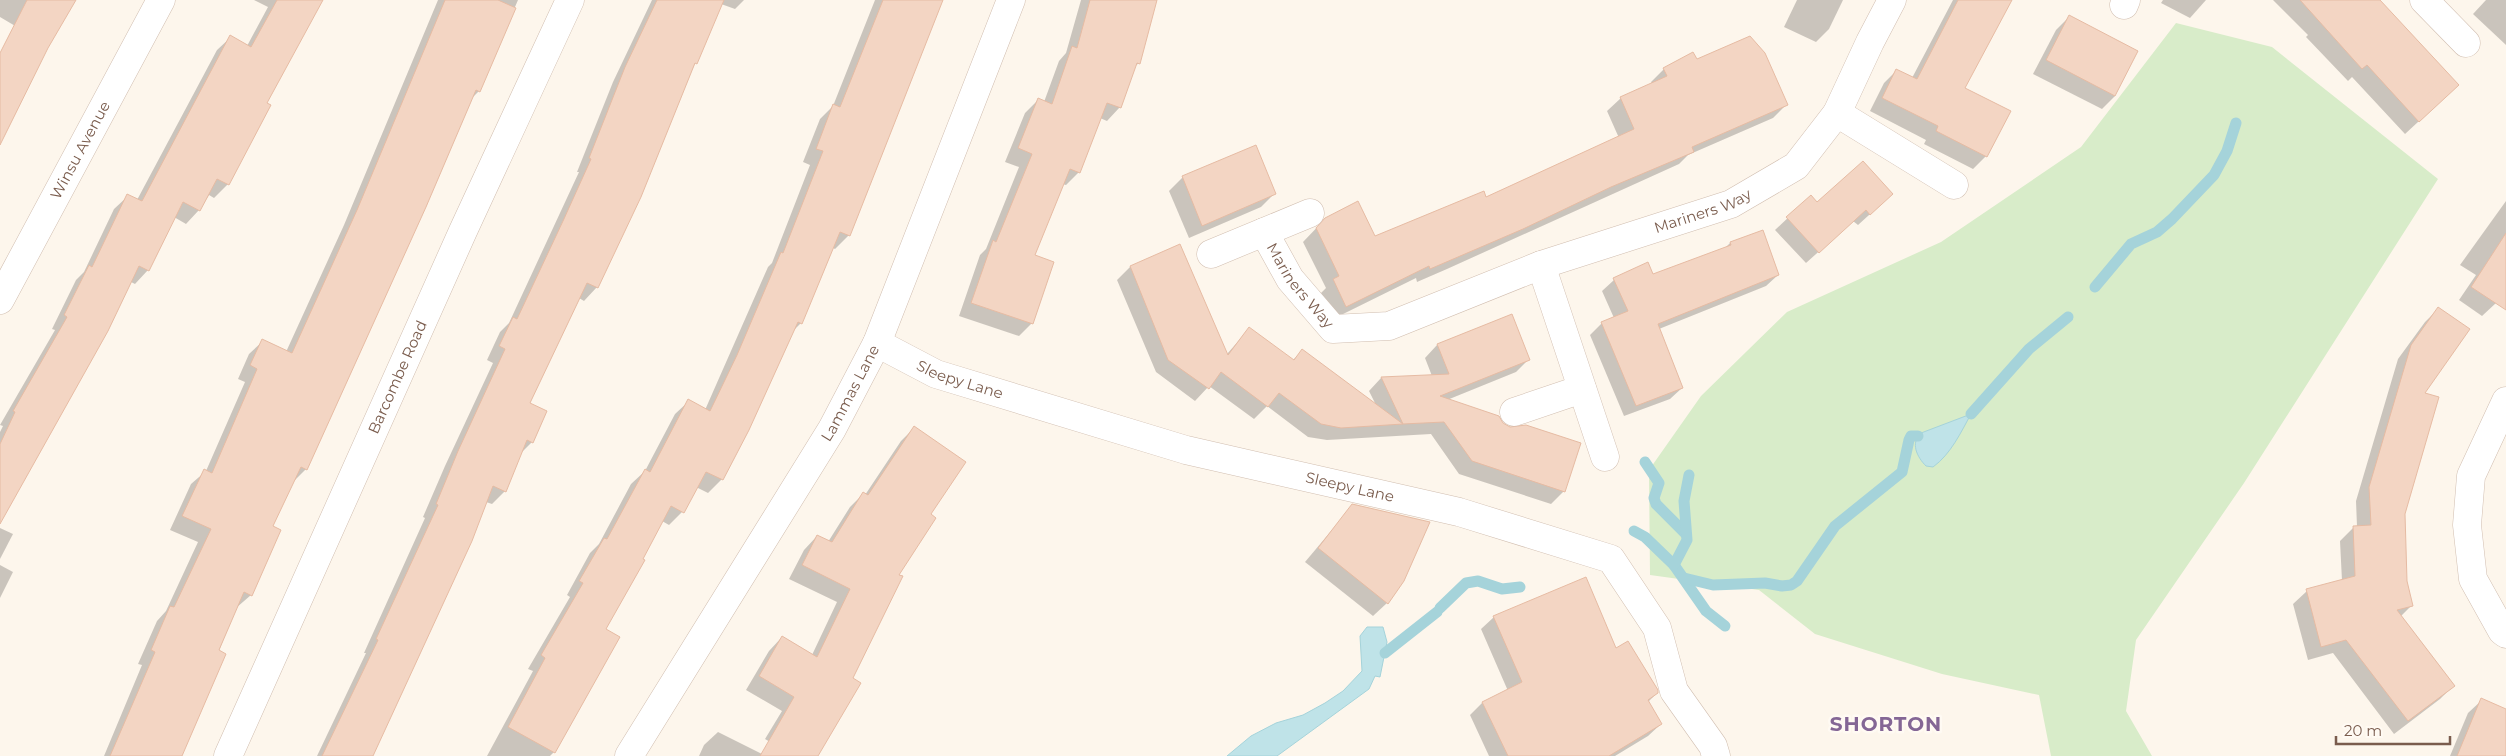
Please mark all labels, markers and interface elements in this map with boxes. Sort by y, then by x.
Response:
street label: Winsu Avenue [46,98,114,202]
street label: Mariners Way [1652,184,1755,237]
street label: Mariners Way [1263,239,1339,333]
street label: Barcombe Road [363,317,431,437]
street label: Lammas Lane [817,342,883,445]
street label: Sleepy Lane [913,355,1005,403]
street label: Sleepy Lane [1304,467,1396,506]
district label: SHORTON [1830,712,1942,736]
scale bar [2336,714,2450,746]
text: 20 m [2344,721,2382,740]

